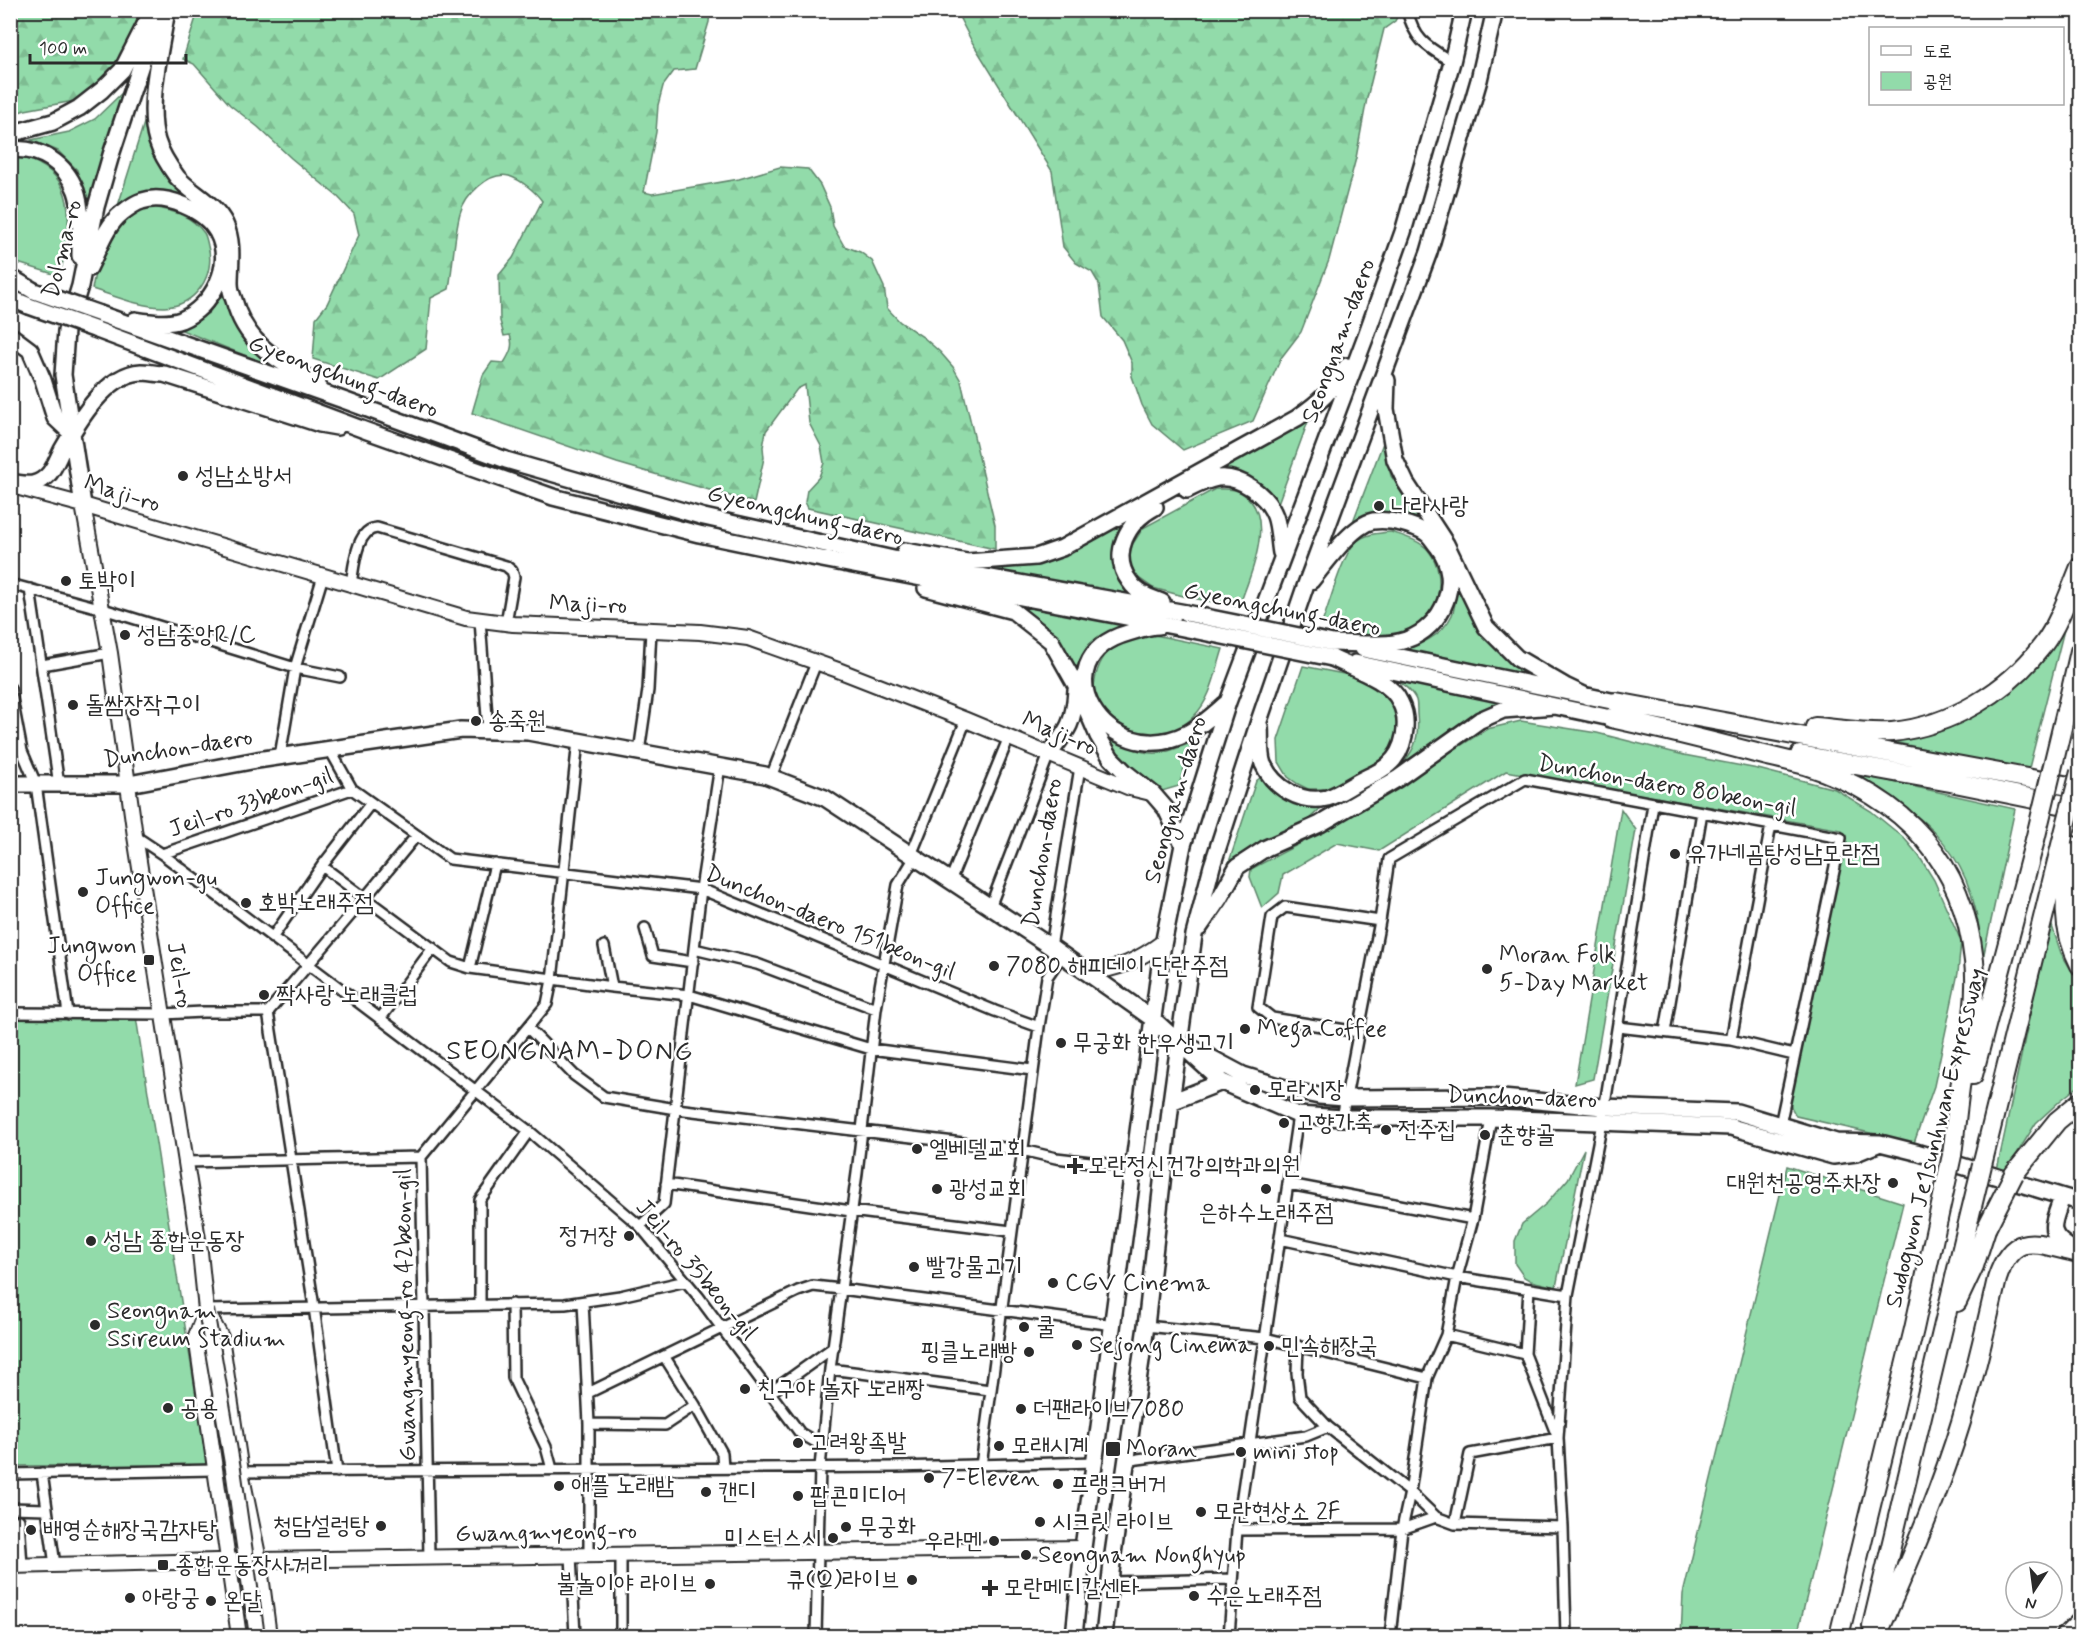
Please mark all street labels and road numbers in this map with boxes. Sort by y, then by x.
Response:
street label: Dolma-ro [36,197,90,301]
street label: Seongnam-daero [1295,255,1385,428]
street label: Gyeongchung-daero [243,328,442,429]
street label: Maji-ro [80,468,164,520]
street label: Gyeongchung-daero [703,478,906,557]
street label: Gyeongchung-daero [1180,576,1383,647]
street label: Maji-ro [548,588,628,622]
street label: Maji-ro [1017,704,1101,764]
street label: Seongnam-daero [1137,713,1217,888]
street label: Dunchon-daero [101,722,255,776]
street label: Dunchon-daero 80beon-gil [1535,748,1799,824]
street label: Jeil-ro 33beon-gil [165,760,337,846]
street label: Dunchon-daero [1016,776,1070,930]
street label: Dunchon-daero 151beon-gil [700,858,960,988]
street label: Jeil-ro [158,940,200,1010]
street label: Sudogwon Je1sunhwan Expressway [1879,965,1995,1312]
street label: Dunchon-daero [1446,1080,1598,1116]
street label: Gwangmyeong-ro 42beon-gil [388,1168,427,1462]
street label: Jeil-ro 35beon-gil [628,1193,764,1347]
street label: Gwangmyeong-ro [455,1516,637,1553]

